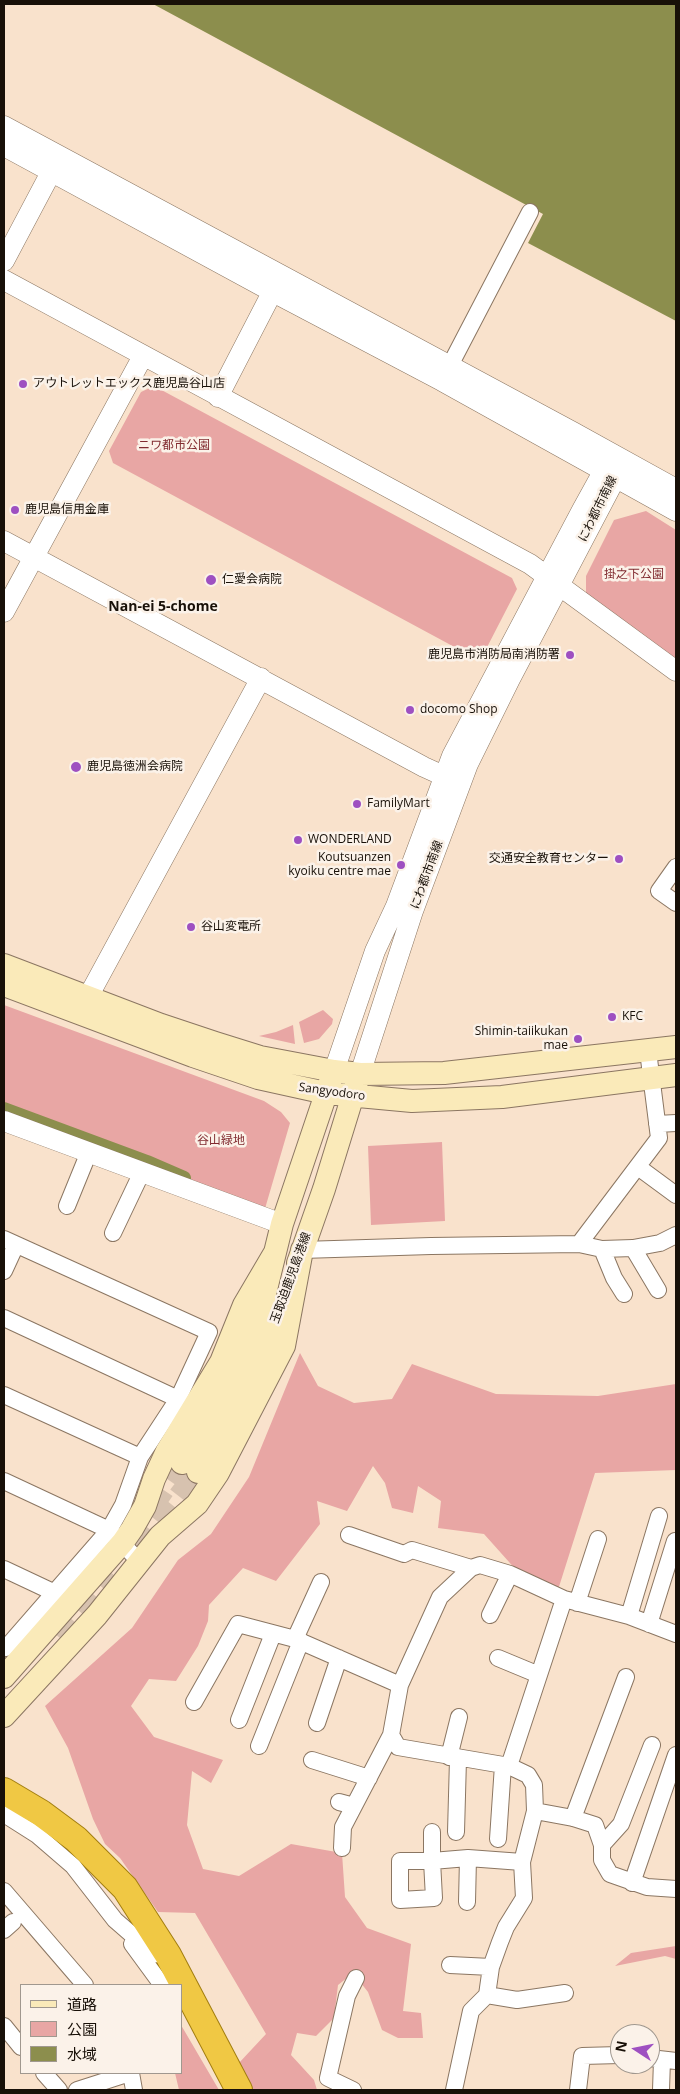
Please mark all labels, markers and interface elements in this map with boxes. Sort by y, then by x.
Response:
place label: アウトレットエックス鹿児島谷山店 [33,377,225,391]
marker: アウトレットエックス鹿児島谷山店 [17,378,29,390]
park label: ニワ都市公園 [138,439,210,453]
street label: にわ都市南線 [576,473,620,545]
place label: 鹿児島信用金庫 [25,503,109,517]
marker: 鹿児島信用金庫 [9,504,21,516]
park label: 掛之下公園 [604,568,664,582]
marker: 仁愛会病院 [204,573,218,587]
place label: 仁愛会病院 [222,573,282,587]
district label: Nan-ei 5-chome [108,599,218,615]
place label: 鹿児島市消防局南消防署 [428,648,560,662]
marker: 鹿児島市消防局南消防署 [564,649,576,661]
place label: docomo Shop [420,703,497,717]
marker: docomo Shop [404,704,416,716]
marker: 鹿児島徳洲会病院 [69,760,83,774]
place label: 鹿児島徳洲会病院 [87,760,183,774]
place label: FamilyMart [367,797,430,811]
marker: FamilyMart [351,798,363,810]
place label: WONDERLAND [308,833,392,847]
marker: WONDERLAND [292,834,304,846]
street label: にわ都市南線 [408,839,446,911]
place label: Koutsuanzen kyoiku centre mae [288,851,391,879]
place label: 交通安全教育センター [489,852,609,866]
marker: 交通安全教育センター [613,853,625,865]
marker: Koutsuanzen kyoiku centre mae [395,859,407,871]
place label: 谷山変電所 [201,920,261,934]
marker: 谷山変電所 [185,921,197,933]
place label: KFC [622,1010,643,1024]
marker: KFC [606,1011,618,1023]
place label: Shimin-taiikukan mae [475,1025,568,1053]
marker: Shimin-taiikukan mae [572,1033,584,1045]
street label: Sangyodoro [298,1080,366,1104]
park label: 谷山緑地 [197,1134,245,1148]
street label: 玉取迫鹿児島港線 [268,1230,314,1326]
legend [20,1984,182,2074]
text: 道路 [67,1994,97,2014]
text: 公園 [67,2019,97,2039]
north arrow [610,2024,660,2074]
text: N [610,2039,631,2054]
text: 水域 [67,2044,97,2064]

